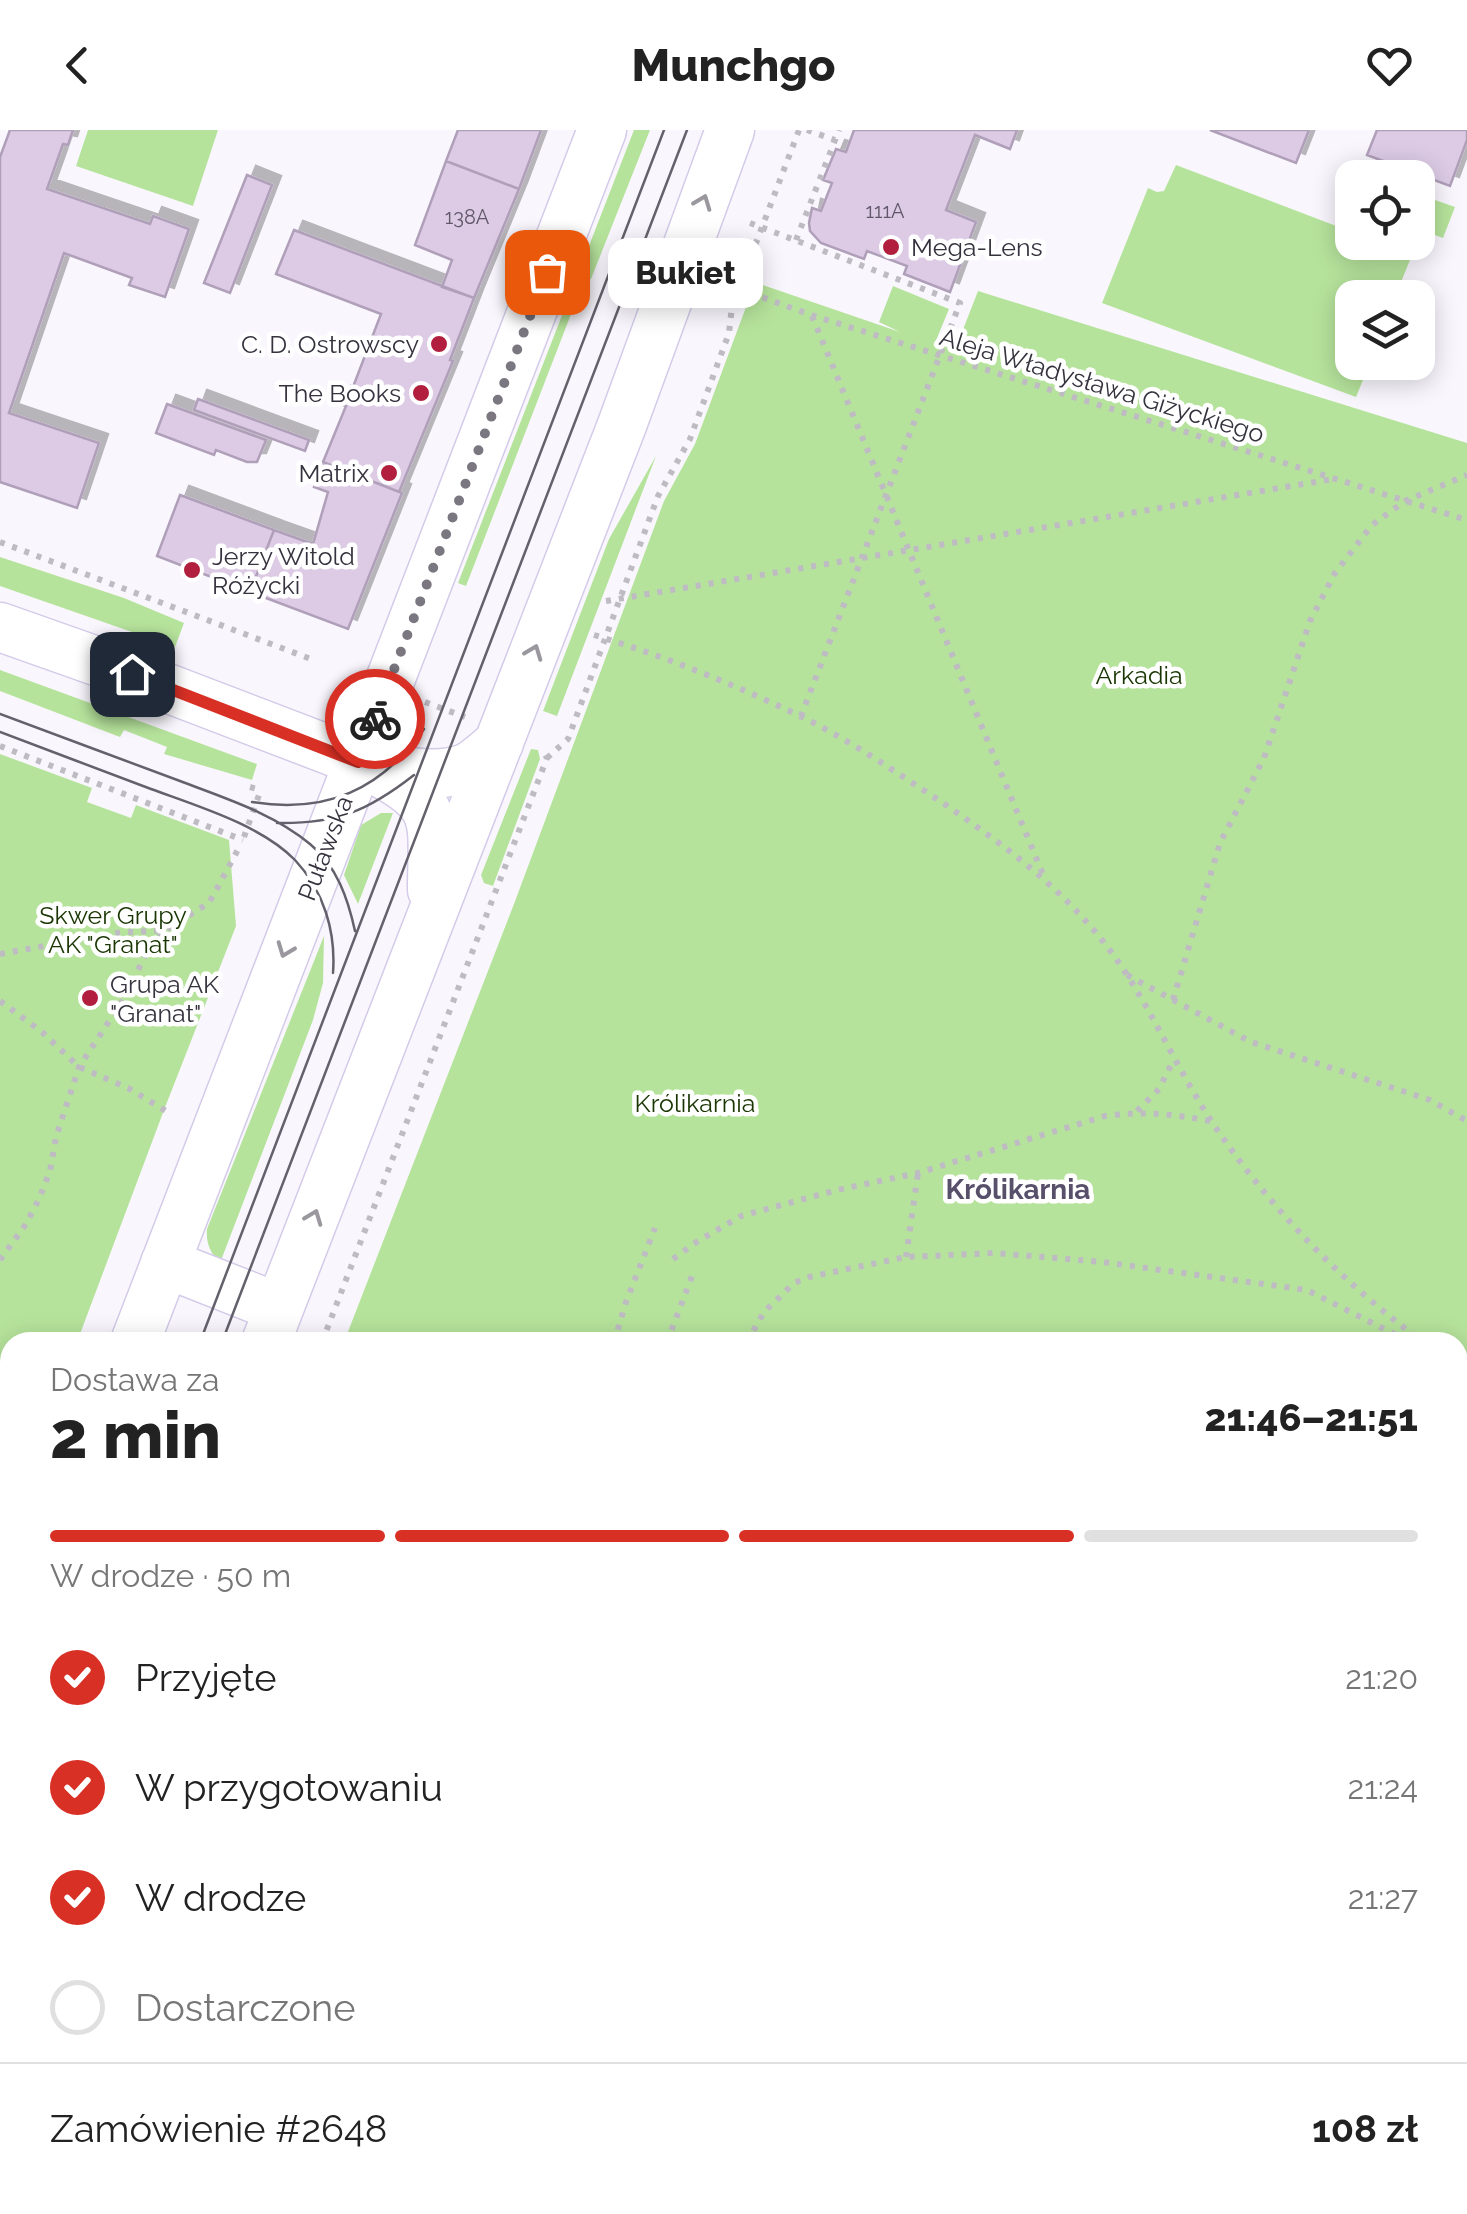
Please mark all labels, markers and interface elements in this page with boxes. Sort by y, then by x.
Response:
icon: back [50,38,105,93]
icon: heart [1362,38,1417,93]
text: Munchgo [632,39,835,92]
map controls [1335,160,1435,380]
button: locate [1335,160,1435,260]
one-way arrow [691,195,711,212]
house number: 111A [865,199,905,223]
house number: 138A [445,205,490,229]
pin [505,230,590,315]
place label: Mega-Lens [911,232,1043,262]
marker: Mega-Lens [880,236,902,258]
callout: Bukiet [607,237,762,307]
icon: bag [520,245,575,300]
text: Bukiet [635,254,736,291]
button: layers [1335,280,1435,380]
street label: Aleja Władysława Giżyckiego [936,321,1268,449]
place label: C. D. Ostrowscy [241,329,419,359]
marker: C. D. Ostrowscy [428,333,450,355]
place label: The Books [278,378,401,408]
marker: The Books [410,382,432,404]
place label: Matrix [298,458,369,488]
marker: Matrix [378,462,400,484]
place label: Jerzy Witold Różycki [212,541,355,600]
marker: Jerzy Witold Różycki [181,559,203,581]
pin [90,632,175,717]
one-way arrow [523,644,543,661]
icon: home [105,647,160,702]
park label: Arkadia [1095,660,1183,690]
courier [325,669,425,769]
icon: bike [348,692,403,747]
street label: Puławska [291,791,359,905]
park label: Skwer Grupy AK "Granat" [39,900,187,959]
one-way arrow [276,941,297,958]
place label: Grupa AK "Granat" [110,969,220,1028]
marker: Grupa AK "Granat" [79,987,101,1009]
park label: Królikarnia [635,1088,755,1118]
district label: Królikarnia [946,1173,1090,1206]
one-way arrow [302,1210,323,1227]
text: Dostawa za [50,1361,219,1398]
text: 21:46–21:51 [1204,1395,1418,1440]
text: 2 min [50,1397,221,1473]
text: W drodze · 50 m [50,1557,291,1594]
icon: check [50,1650,105,1705]
text: Przyjęte [135,1655,277,1700]
text: 21:20 [1345,1659,1418,1696]
icon: check [50,1760,105,1815]
text: W przygotowaniu [135,1765,443,1810]
text: 21:24 [1347,1769,1418,1806]
icon: check [50,1870,105,1925]
text: W drodze [135,1875,306,1920]
text: 21:27 [1348,1879,1418,1916]
text: Dostarczone [135,1985,356,2030]
text: Zamówienie #2648 [50,2106,387,2151]
text: 108 zł [1312,2106,1418,2151]

